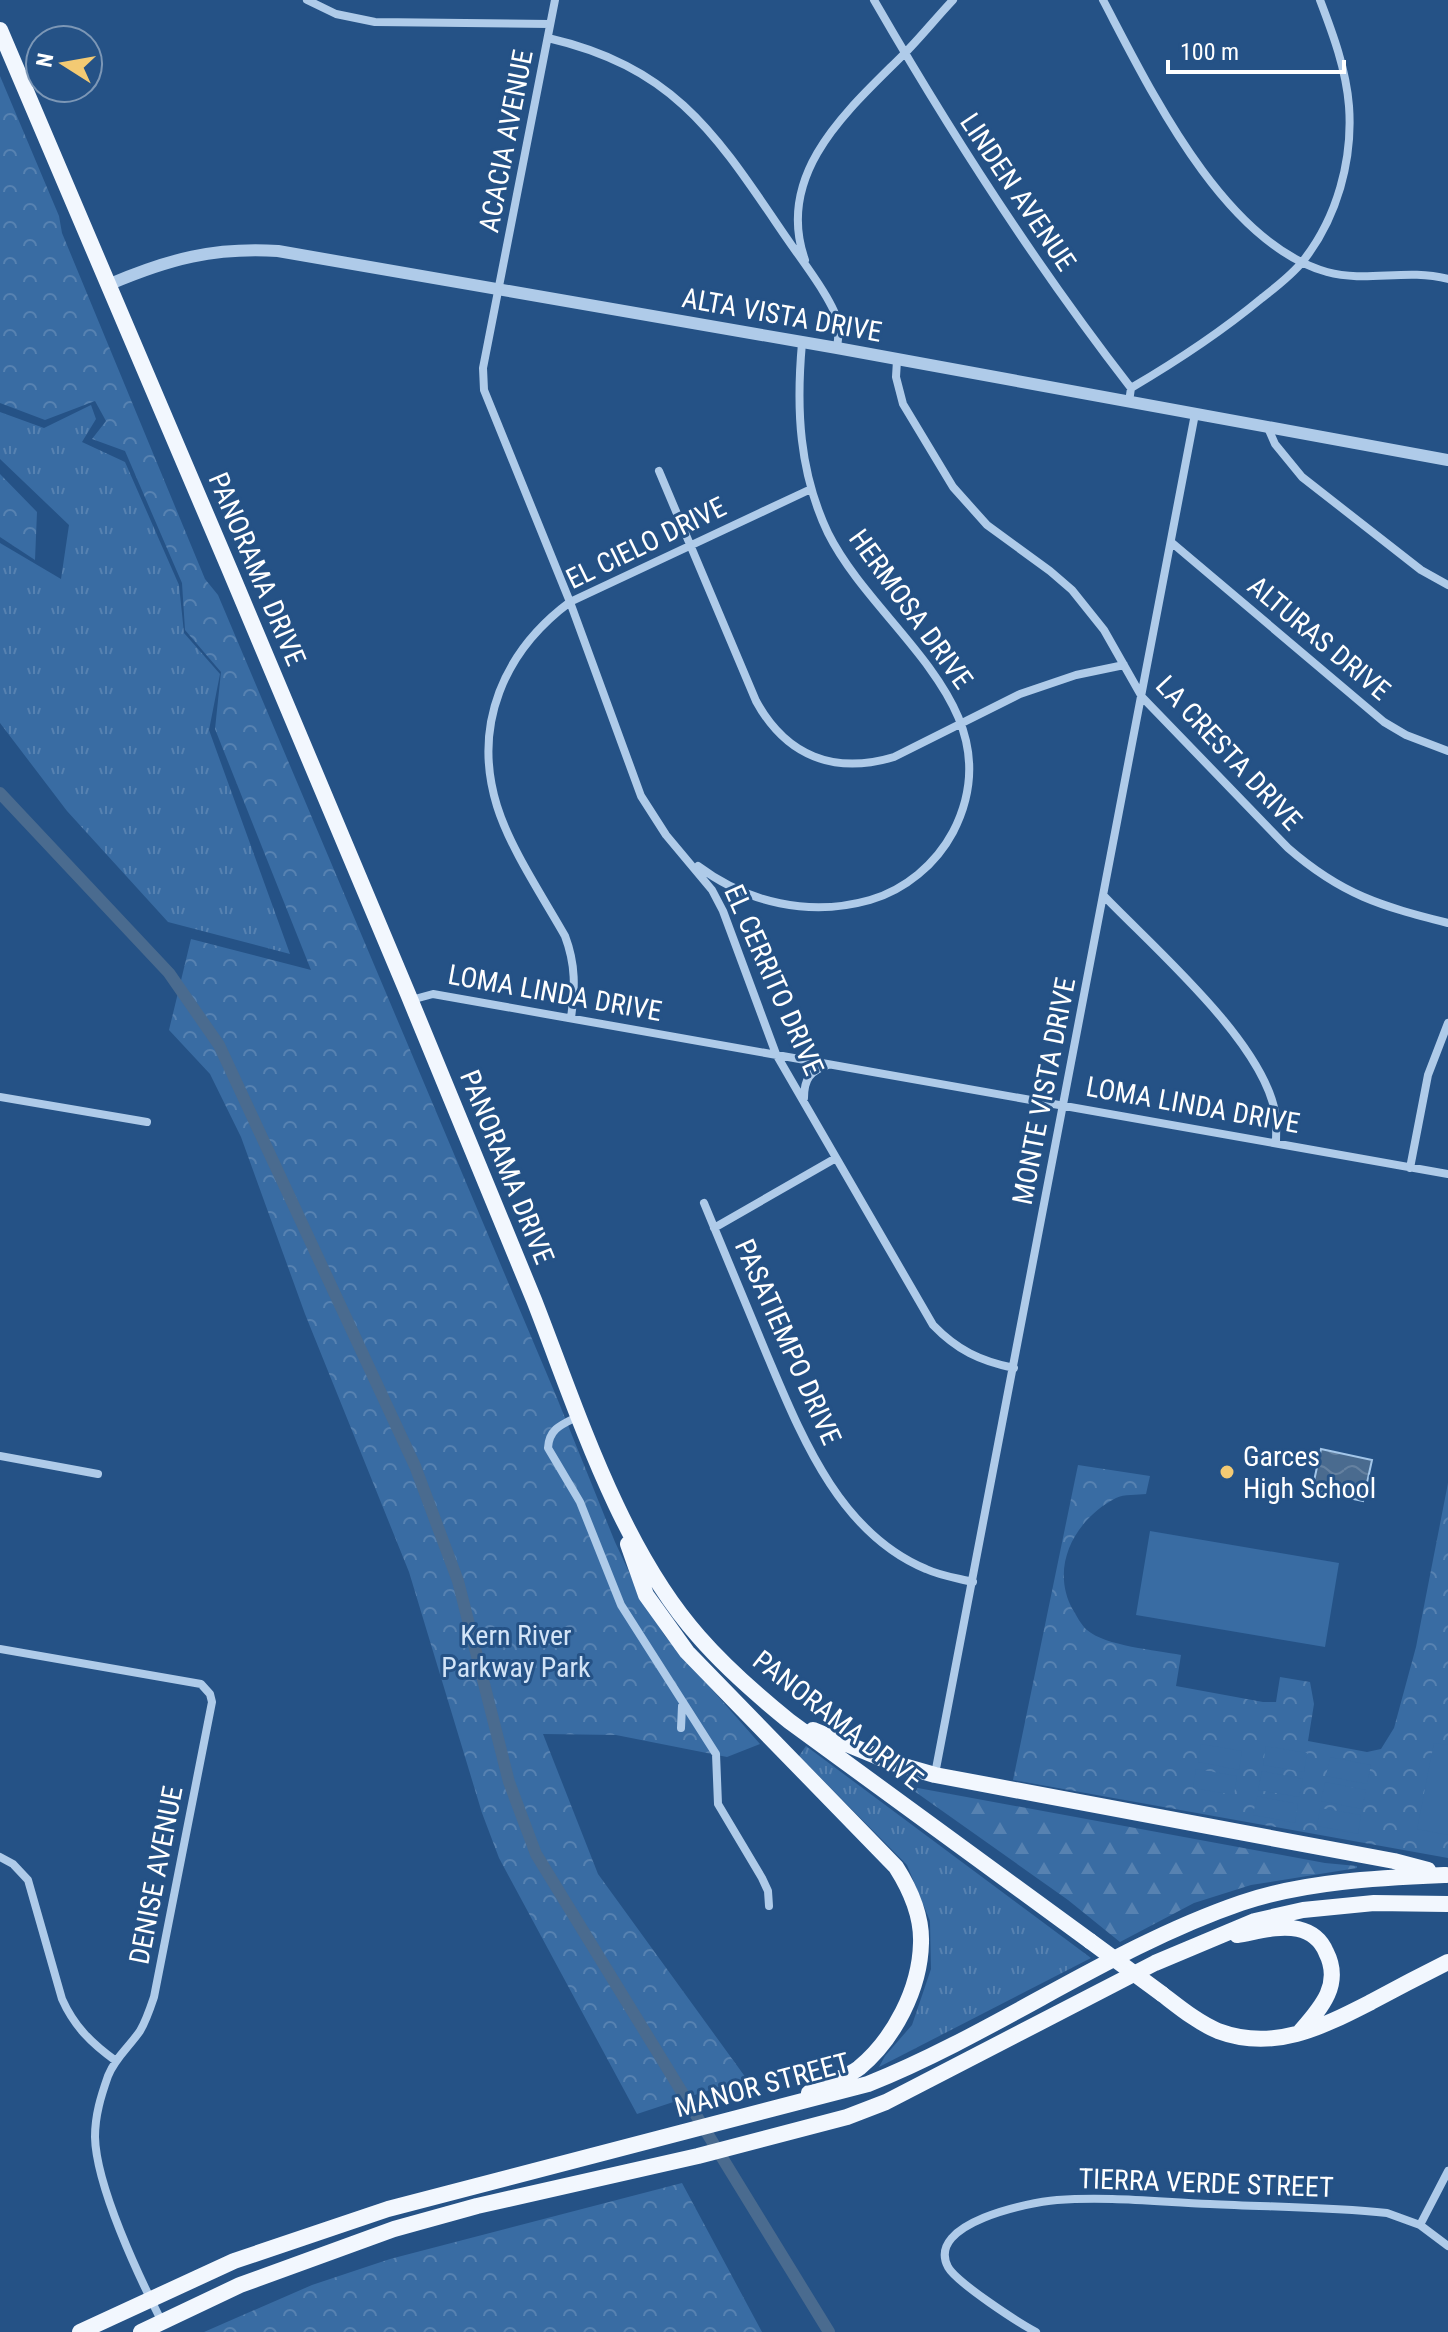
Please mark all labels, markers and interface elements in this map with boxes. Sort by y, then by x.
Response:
north arrow [24,24,104,104]
scale bar [1168,24,1344,74]
text: 100 m [1180,38,1239,66]
street label: ACACIA AVENUE [472,47,540,235]
text: N [31,51,58,69]
street label: LINDEN AVENUE [953,107,1083,277]
street label: ALTA VISTA DRIVE [679,281,885,349]
street label: PANORAMA DRIVE [201,468,313,670]
street label: EL CIELO DRIVE [561,490,731,596]
street label: HERMOSA DRIVE [842,523,980,695]
street label: ALTURAS DRIVE [1241,569,1397,707]
street label: LA CRESTA DRIVE [1149,669,1309,837]
street label: EL CERRITO DRIVE [717,880,831,1080]
street label: LOMA LINDA DRIVE [445,958,665,1028]
street label: MONTE VISTA DRIVE [1006,975,1082,1207]
street label: PANORAMA DRIVE [453,1065,561,1269]
street label: LOMA LINDA DRIVE [1083,1070,1303,1140]
street label: PASATIEMPO DRIVE [728,1234,848,1450]
place label: Garces High School [1243,1440,1376,1505]
marker: Garces High School [1218,1463,1236,1481]
park label: Kern River Parkway Park [441,1619,591,1684]
street label: PANORAMA DRIVE [747,1643,929,1797]
street label: DENISE AVENUE [123,1783,189,1967]
street label: MANOR STREET [671,2046,853,2124]
street label: TIERRA VERDE STREET [1078,2162,1334,2204]

